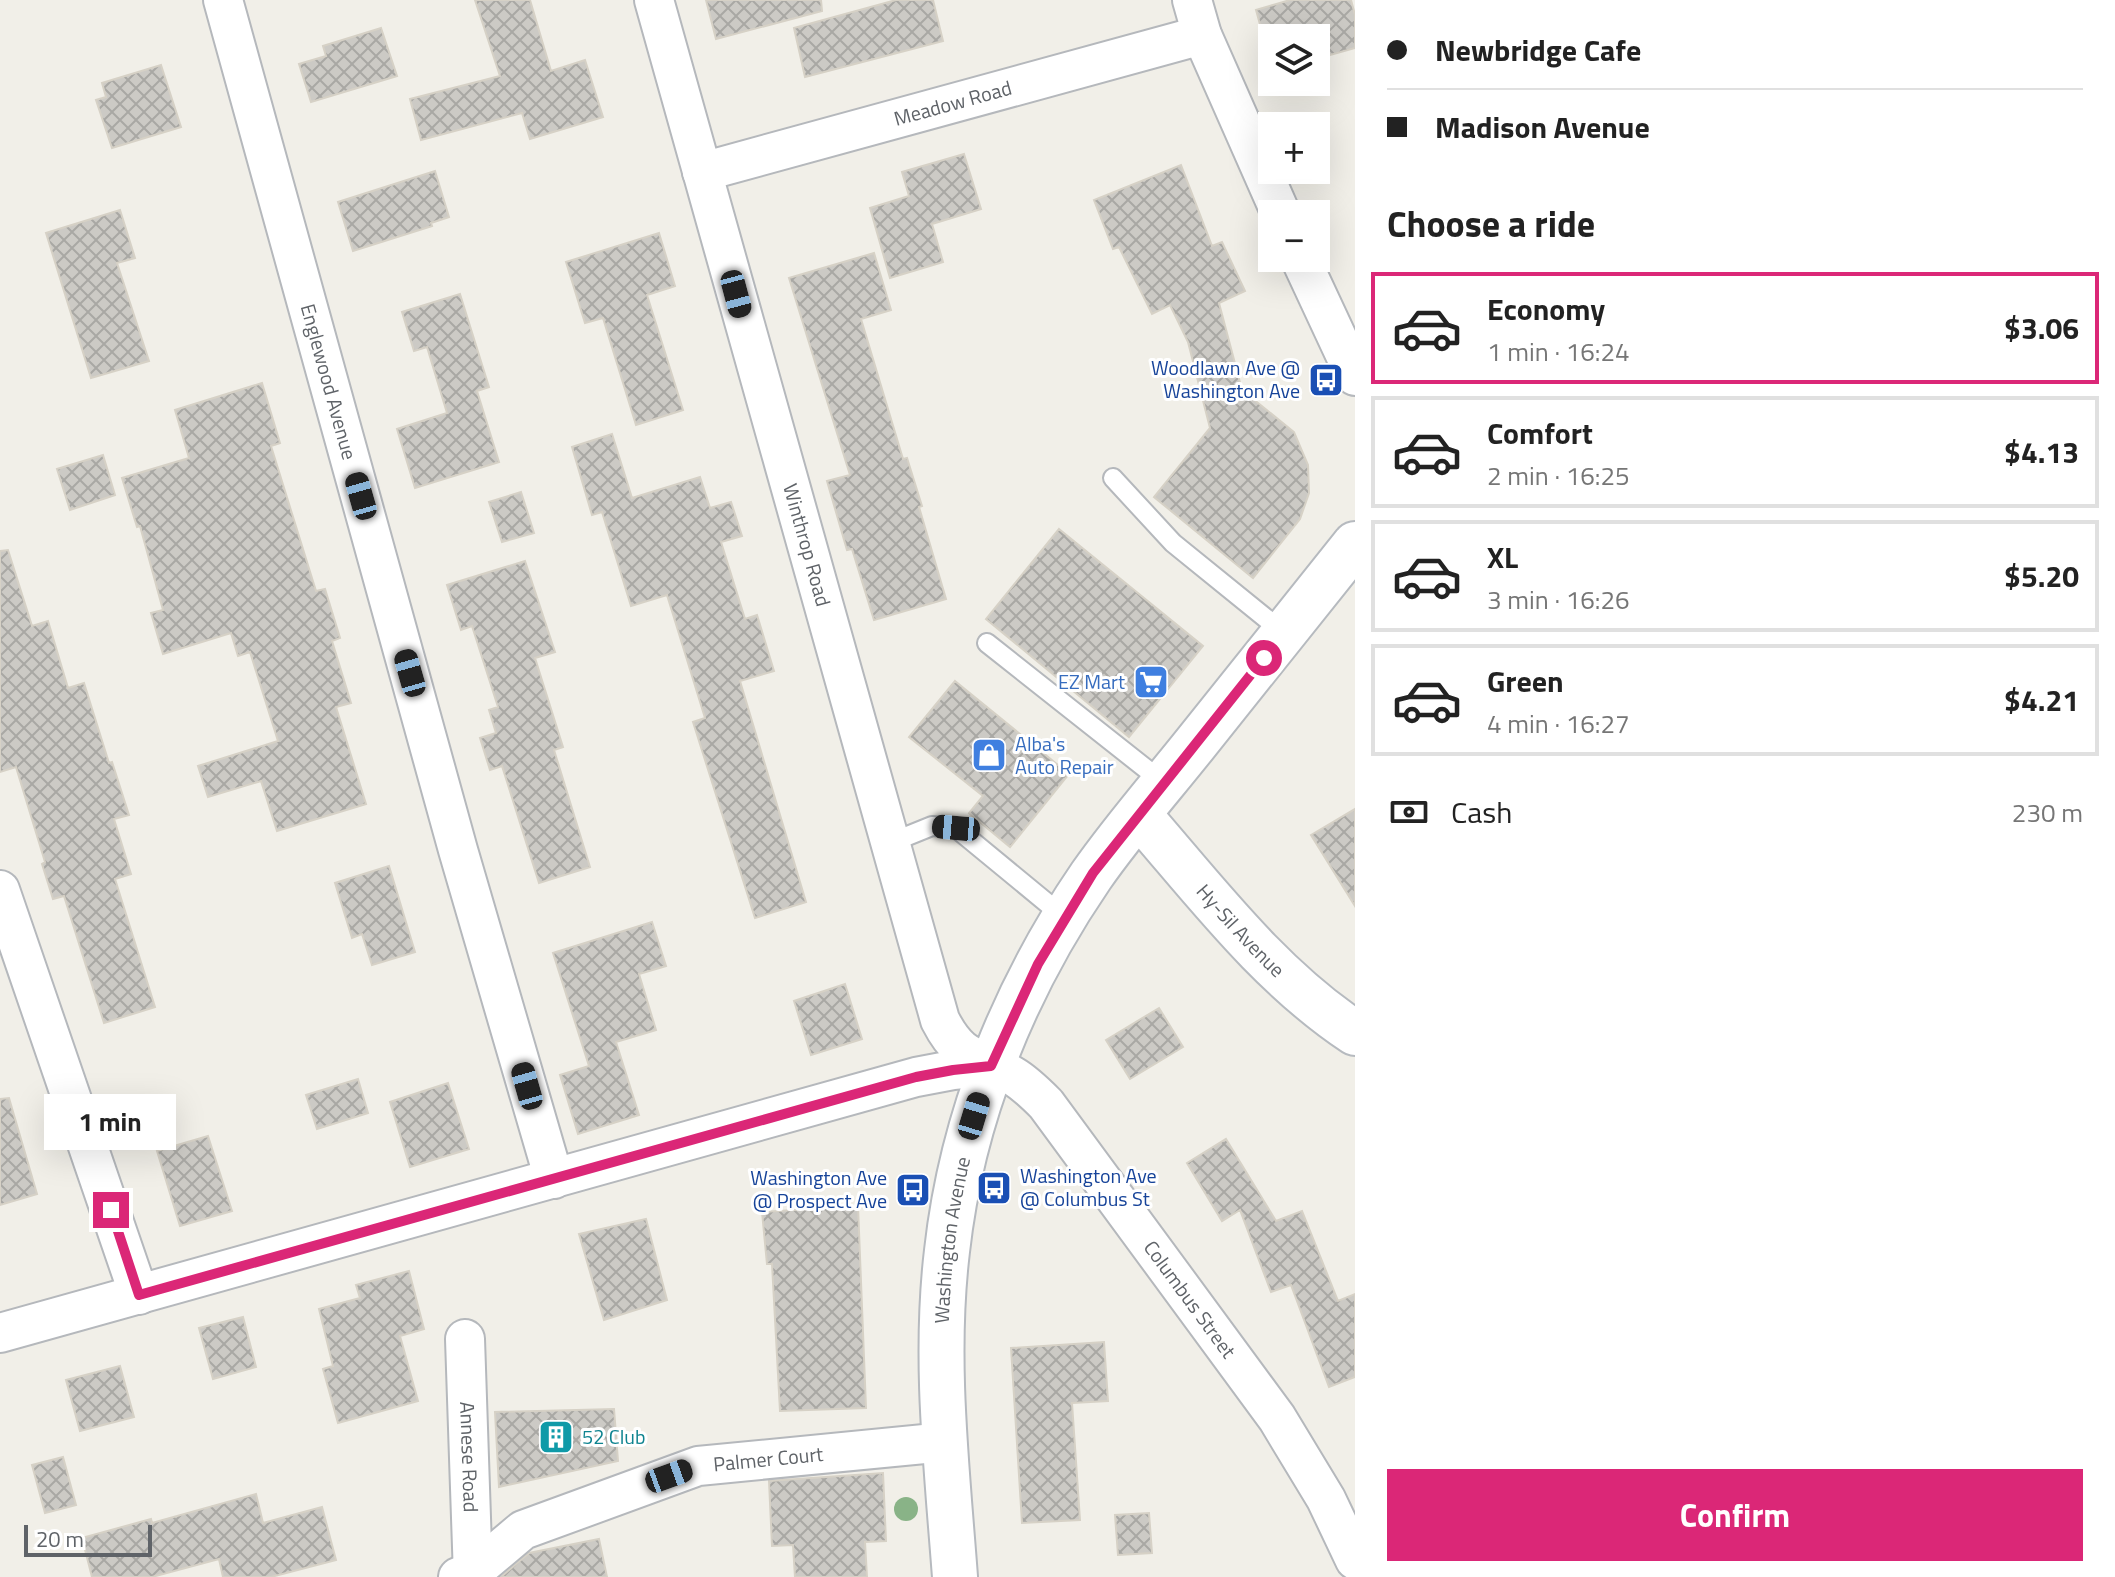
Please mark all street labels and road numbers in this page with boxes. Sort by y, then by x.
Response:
street label: Meadow Road [890,72,1015,134]
street label: Englewood Avenue [293,300,365,463]
street label: Winthrop Road [775,480,839,610]
street label: Hy-Sil Avenue [1189,877,1292,984]
street label: Washington Avenue [926,1153,978,1324]
street label: Columbus Street [1136,1234,1244,1365]
street label: Annese Road [452,1401,487,1513]
street label: Palmer Court [712,1438,825,1479]

